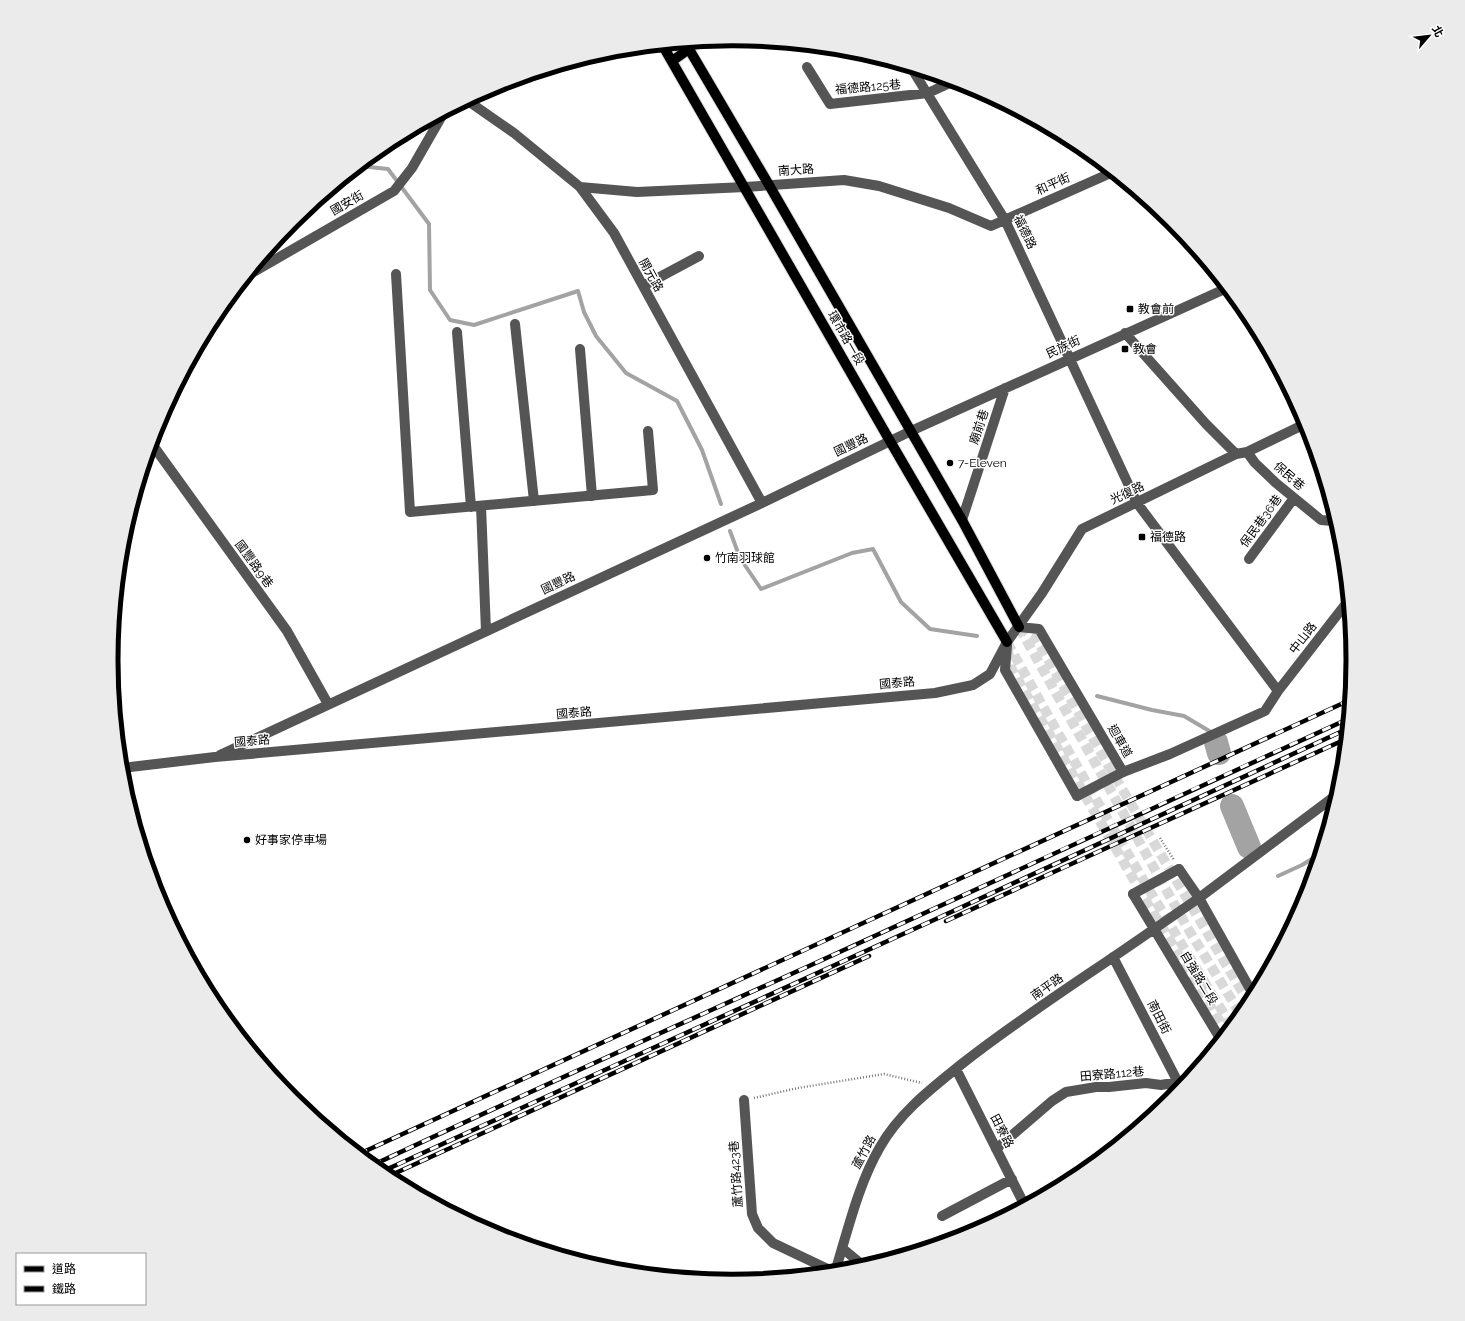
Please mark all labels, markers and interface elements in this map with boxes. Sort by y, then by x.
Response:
north arrow [1409,16,1449,56]
text: 北 [1429,24,1446,39]
street label: 福德路125巷 [835,77,901,97]
street label: 南大路 [778,162,814,178]
street label: 和平街 [1034,170,1072,198]
street label: 國安街 [328,188,366,218]
street label: 福德路 [1011,213,1039,251]
street label: 開元路 [636,256,666,294]
place label: 教會前 [1138,302,1174,316]
marker: 教會前 [1125,304,1135,314]
street label: 環市路一段 [825,309,867,367]
street label: 民族街 [1044,333,1082,361]
place label: 教會 [1133,342,1157,356]
marker: 教會 [1120,344,1130,354]
street label: 廟前巷 [967,408,991,446]
street label: 國豐路 [832,431,870,459]
place label: 7-Eleven [958,456,1007,470]
marker: 7-Eleven [945,458,955,468]
street label: 保民巷 [1271,459,1307,493]
street label: 光復路 [1108,479,1146,507]
street label: 保民巷36巷 [1237,492,1285,550]
place label: 福德路 [1150,530,1186,544]
marker: 福德路 [1137,532,1147,542]
street label: 國豐路9巷 [232,538,276,590]
place label: 竹南羽球館 [715,551,775,565]
marker: 竹南羽球館 [702,553,712,563]
street label: 國豐路 [539,569,577,597]
street label: 中山路 [1286,620,1320,656]
street label: 國泰路 [878,674,916,692]
street label: 國泰路 [555,704,593,722]
street label: 迴車道 [1105,722,1135,760]
street label: 國泰路 [233,732,271,750]
place label: 好事家停車場 [255,833,327,847]
marker: 好事家停車場 [242,835,252,845]
street label: 自強路二段 [1178,949,1220,1007]
street label: 南平路 [1028,971,1066,1003]
street label: 南田街 [1145,998,1173,1036]
street label: 田寮路112巷 [1079,1064,1145,1084]
street label: 田寮路 [988,1112,1016,1150]
street label: 蘆竹路 [849,1133,879,1171]
street label: 蘆竹路423巷 [727,1140,745,1208]
legend [16,1253,146,1305]
text: 道路 [52,1262,76,1276]
text: 鐵路 [52,1282,76,1296]

